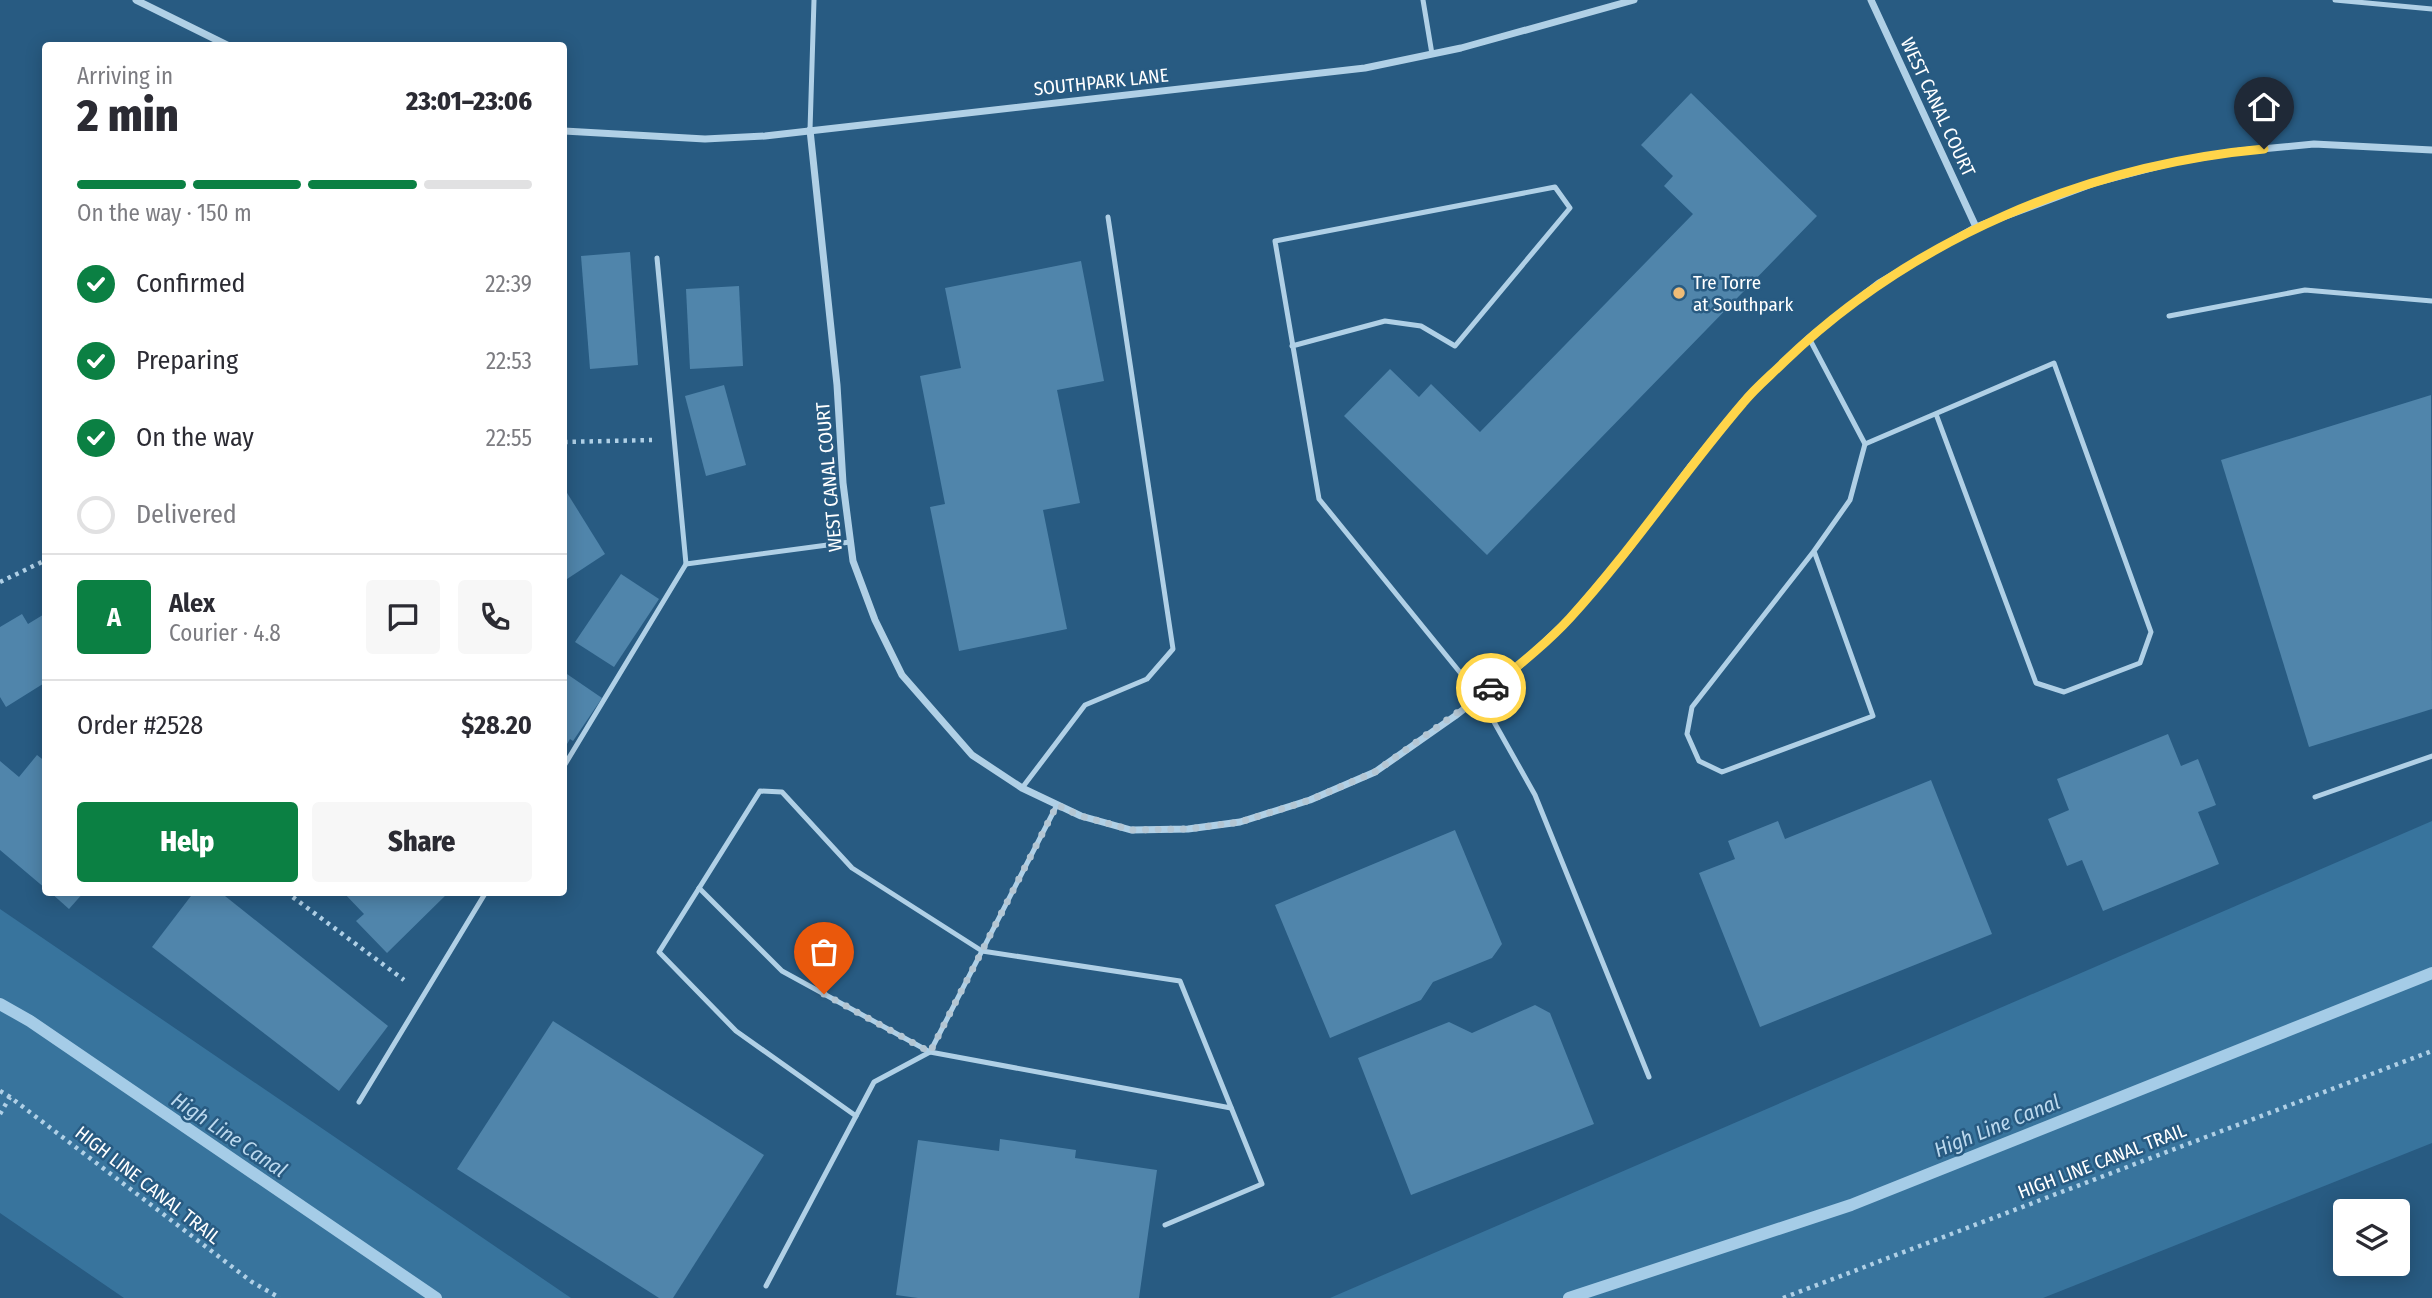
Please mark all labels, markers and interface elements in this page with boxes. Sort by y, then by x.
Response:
street label: WEST CANAL COURT [1896,34,1980,180]
text: Arriving in [77,62,173,90]
street label: SOUTHPARK LANE [1032,63,1170,101]
pin [2234,77,2294,149]
text: 23:01–23:06 [406,86,532,117]
text: 2 min [77,88,179,143]
icon: home [2245,88,2283,126]
text: On the way · 150 m [77,199,252,227]
icon: check [77,265,115,303]
text: Confirmed [136,268,246,299]
text: 22:39 [485,270,532,298]
place label: Tre Torre at Southpark [1693,271,1793,316]
marker: Tre Torre at Southpark [1671,285,1687,301]
icon: check [77,342,115,380]
text: Preparing [136,345,238,376]
text: 22:53 [486,347,532,375]
street label: WEST CANAL COURT [811,401,847,553]
icon: check [77,419,115,457]
text: On the way [136,422,254,453]
text: 22:55 [486,424,532,452]
text: Delivered [136,499,237,530]
button: chat [366,580,440,654]
button: phone [458,580,532,654]
text: Alex [169,588,215,619]
text: A [107,602,121,633]
text: Courier · 4.8 [169,619,281,647]
courier [1456,653,1526,723]
icon: car [1472,669,1510,707]
text: Order #2528 [77,710,203,741]
text: $28.20 [461,710,532,741]
button: Help [77,802,298,882]
button: Share [312,802,532,882]
pin [794,922,854,994]
icon: bag [805,933,843,971]
water label: High Line Canal [166,1087,292,1183]
water label: High Line Canal [1930,1089,2064,1163]
street label: HIGH LINE CANAL TRAIL [2015,1118,2190,1204]
street label: HIGH LINE CANAL TRAIL [71,1121,226,1249]
map controls [2333,1199,2410,1276]
button: layers [2333,1199,2410,1276]

